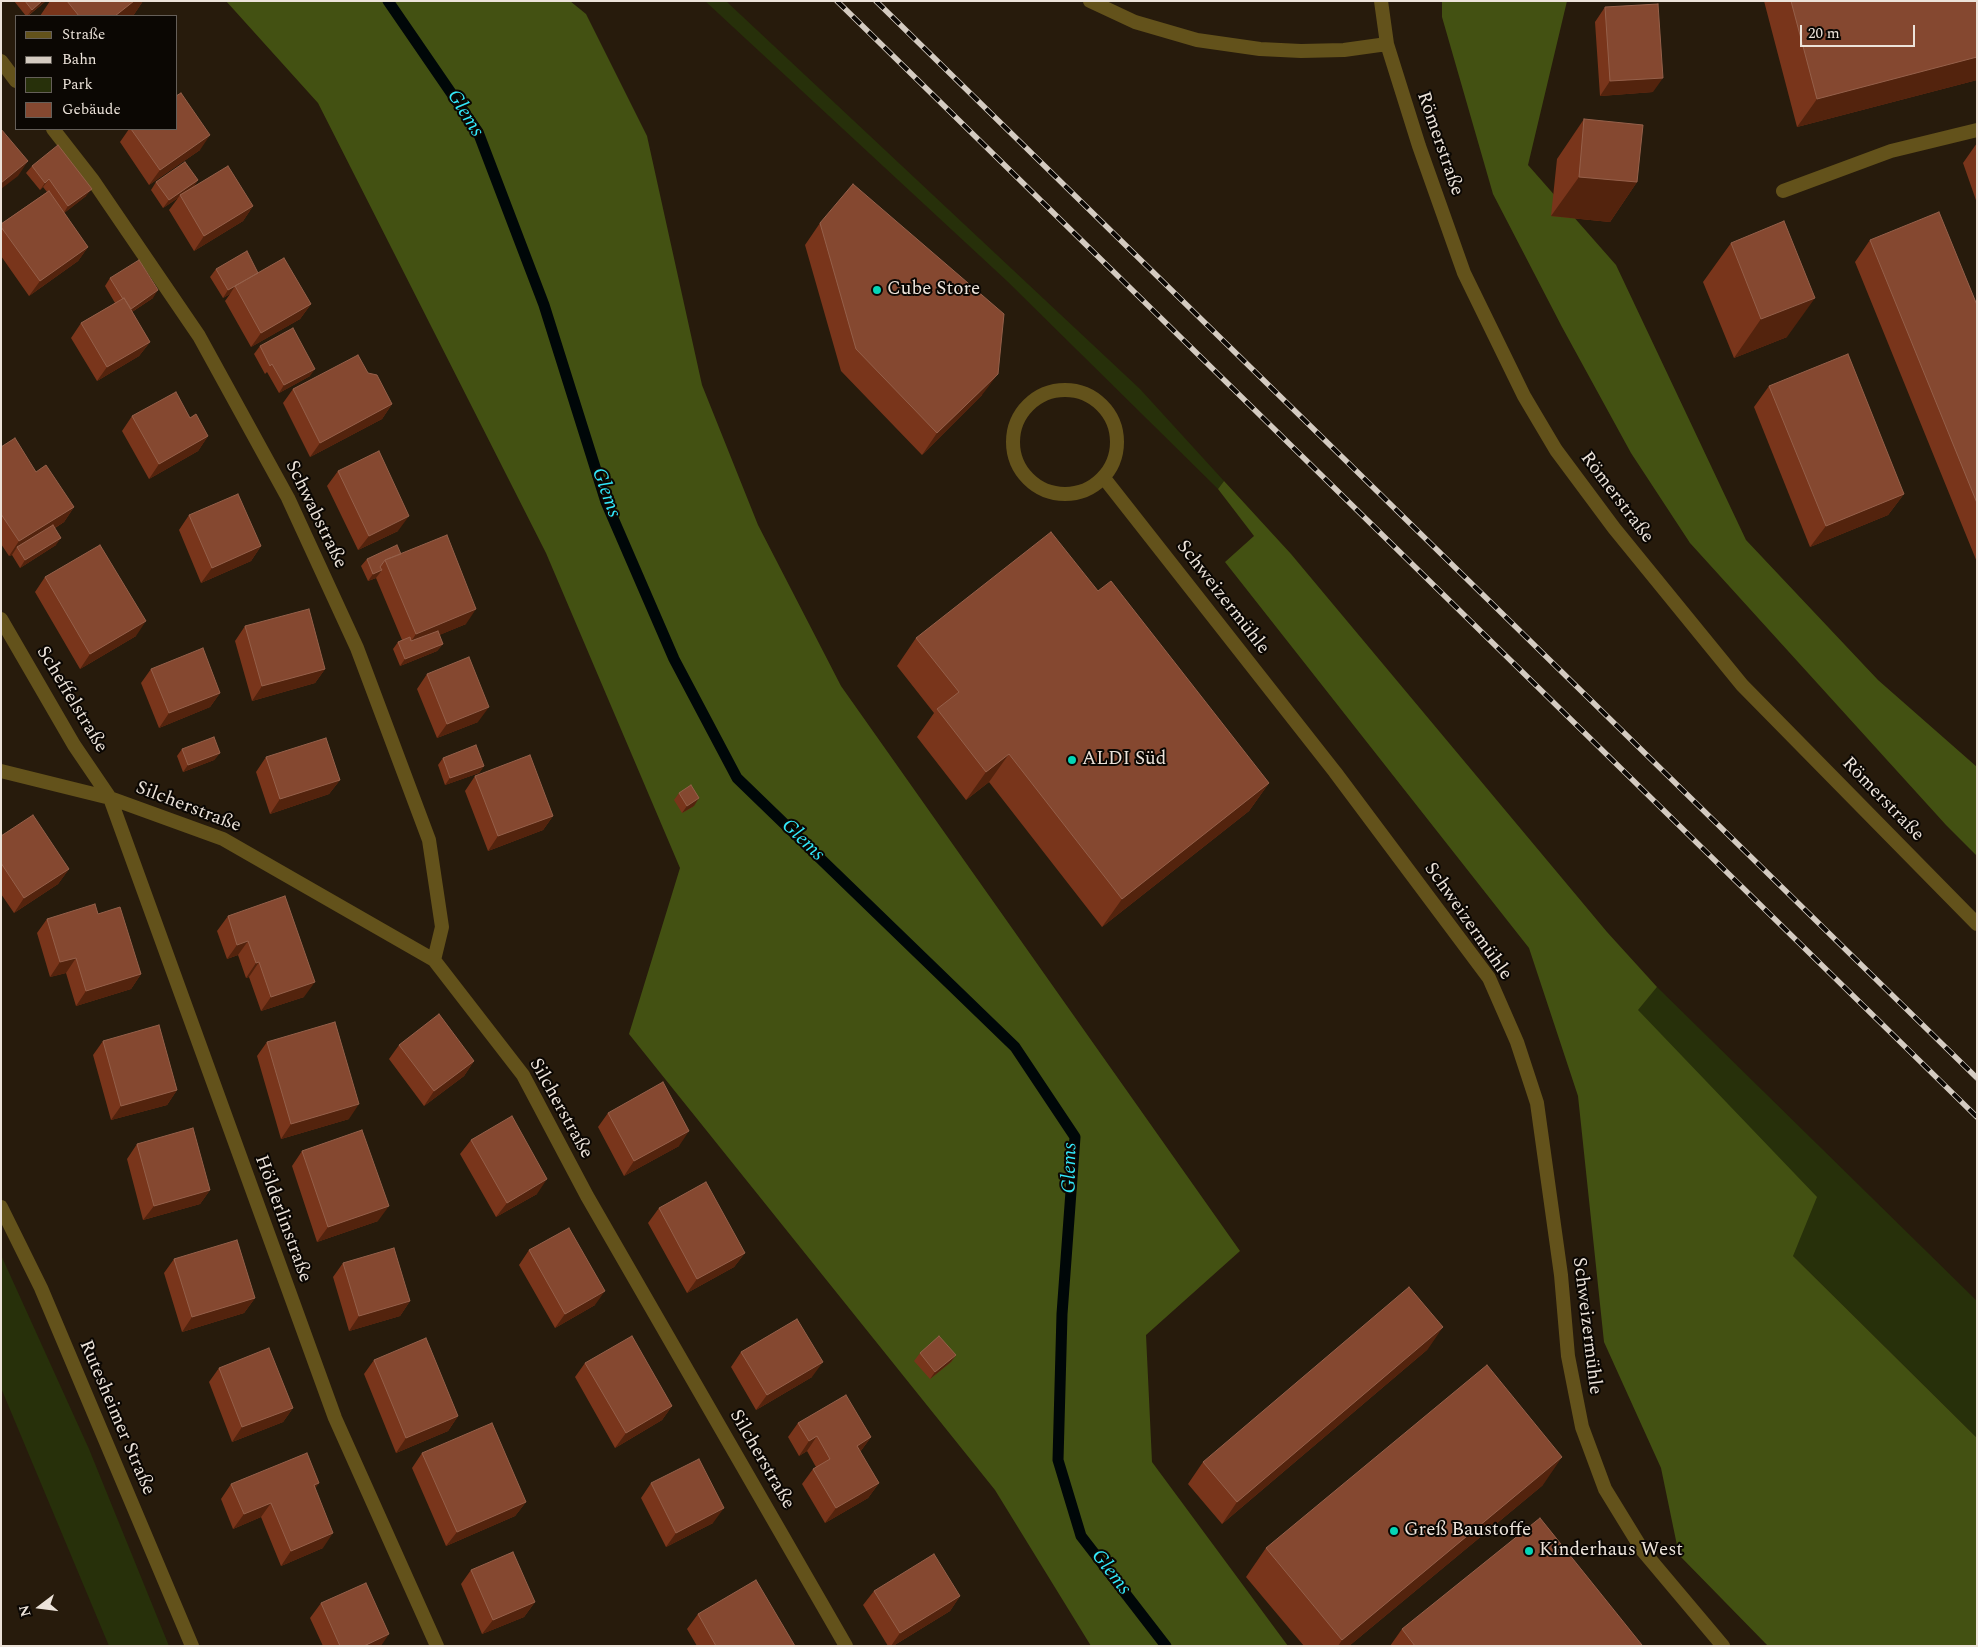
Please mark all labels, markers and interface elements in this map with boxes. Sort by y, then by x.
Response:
legend [15,15,178,130]
scale bar [1803,15,1918,47]
text: 20 m [1808,22,1840,45]
text: Straße [62,23,105,46]
text: Bahn [62,48,97,71]
text: Park [62,73,93,96]
water label: Glems [440,86,488,142]
street label: Römerstraße [1411,89,1467,199]
text: Gebäude [62,98,121,121]
place label: Cube Store [887,279,980,301]
marker: Cube Store [871,284,883,296]
street label: Römerstraße [1574,448,1658,548]
street label: Schwabstraße [279,457,351,573]
water label: Glems [585,465,625,521]
street label: Schweizermühle [1170,536,1274,660]
street label: Scheffelstraße [30,643,112,757]
place label: ALDI Süd [1082,749,1166,771]
street label: Römerstraße [1836,753,1928,847]
marker: ALDI Süd [1066,754,1078,766]
street label: Silcherstraße [132,777,244,839]
water label: Glems [775,815,829,867]
street label: Schweizermühle [1418,859,1516,985]
street label: Silcherstraße [523,1055,597,1163]
water label: Glems [1059,1142,1083,1194]
street label: Hölderlinstraße [248,1152,316,1286]
street label: Schweizermühle [1566,1256,1606,1396]
street label: Rutesheimer Straße [73,1337,159,1499]
street label: Silcherstraße [723,1406,799,1514]
place label: Greß Baustoffe [1404,1520,1531,1542]
marker: Greß Baustoffe [1388,1525,1400,1537]
place label: Kinderhaus West [1539,1540,1683,1562]
marker: Kinderhaus West [1523,1545,1535,1557]
water label: Glems [1085,1546,1135,1600]
north arrow [15,1582,65,1632]
text: N [13,1603,37,1619]

